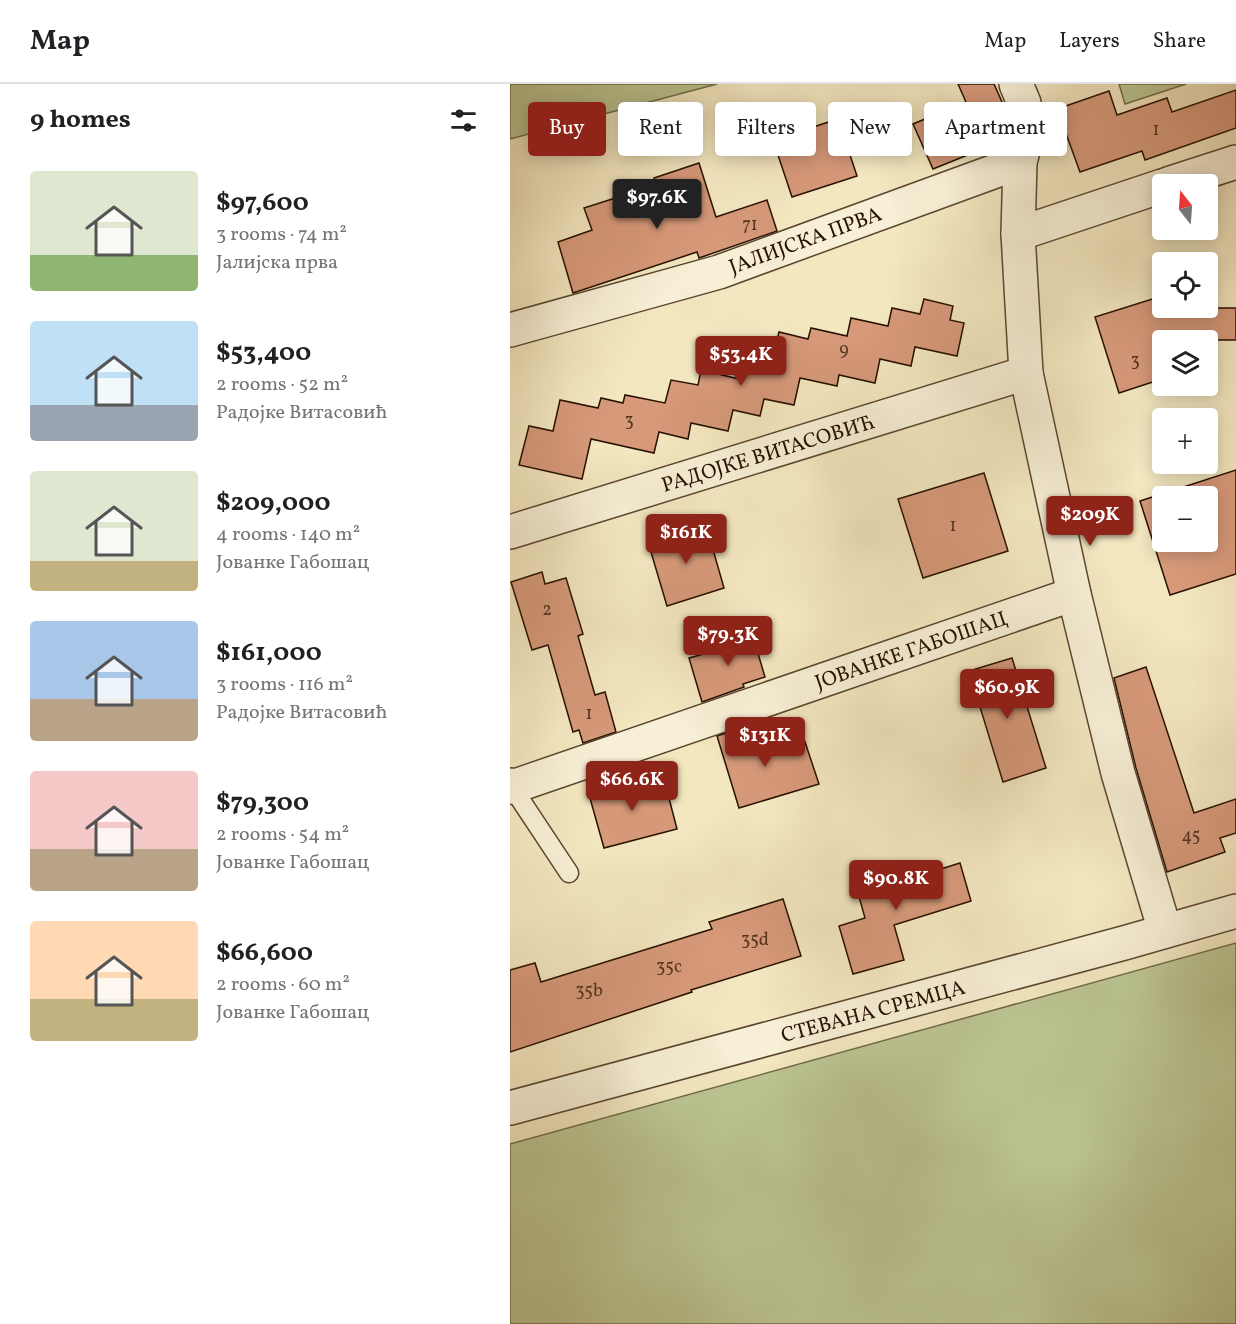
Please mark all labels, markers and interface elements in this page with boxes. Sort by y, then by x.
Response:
text: Map [30,22,90,61]
text: Map [984,27,1026,56]
text: Layers [1059,27,1120,56]
text: Share [1153,27,1206,56]
text: 9 homes [30,102,131,138]
chip: Buy [528,102,606,156]
chip: Rent [618,102,703,156]
chip: Filters [715,102,816,156]
chip: New [828,102,912,156]
chip: Apartment [924,102,1067,156]
icon: filters [447,104,480,137]
house number: 1 [1153,118,1159,143]
north arrow [1152,174,1218,240]
map controls [1152,174,1218,552]
pin: $97.6K [608,179,706,230]
text: $97.6K [627,184,687,212]
text: $97,600 [216,185,309,221]
icon: home [78,195,150,267]
street label: ЈАЛИЈСКА ПРВА [725,200,886,282]
house number: 71 [742,213,758,238]
text: 3 rooms · 74 m² [216,221,347,249]
text: Јалијска прва [216,249,338,277]
button: locate [1152,252,1218,318]
button: layers [1152,330,1218,396]
text: $53,400 [216,335,311,371]
pin: $53.4K [692,336,790,387]
house number: 9 [839,338,849,363]
text: $53.4K [709,341,773,369]
icon: home [78,345,150,417]
house number: 3 [1130,349,1140,374]
text: 2 rooms · 52 m² [216,371,348,399]
text: Радојке Витасовић [216,399,387,427]
street label: РАДОЈКЕ ВИТАСОВИЋ [658,408,879,501]
button: + [1152,408,1218,474]
house number: 3 [624,409,634,434]
text: $209,000 [216,485,330,521]
button: − [1152,486,1218,552]
icon: home [78,495,150,567]
pin: $209K [1048,496,1132,547]
text: $209K [1060,501,1120,529]
pin: $161K [644,514,728,565]
house number: 1 [950,514,956,539]
text: $161K [660,519,712,547]
text: 4 rooms · 140 m² [216,521,360,549]
text: Јованке Габошац [216,549,370,577]
house number: 2 [542,598,552,623]
street label: ЈОВАНКЕ ГАБОШАЦ [811,605,1012,698]
pin: $79.3K [679,616,777,667]
text: $79.3K [697,621,759,649]
text: $161,000 [216,635,322,671]
icon: home [78,645,150,717]
pin: $60.9K [958,669,1056,720]
text: 3 rooms · 116 m² [216,671,353,699]
text: $60.9K [974,674,1040,702]
text: Радојке Витасовић [216,699,387,727]
house number: 1 [586,702,592,727]
pin: $131K [723,717,807,768]
text: $131K [739,722,791,750]
pin: $66.6K [583,761,681,812]
text: $66.6K [600,766,664,794]
text: $79,300 [216,785,309,821]
icon: home [78,795,150,867]
text: 2 rooms · 54 m² [216,821,349,849]
house number: 45 [1182,824,1200,849]
text: Јованке Габошац [216,849,370,877]
pin: $90.8K [847,860,945,911]
text: $90.8K [863,865,929,893]
house number: 35d [741,928,769,953]
text: $66,600 [216,935,313,971]
icon: home [78,945,150,1017]
house number: 35c [656,955,682,980]
text: 2 rooms · 60 m² [216,971,350,999]
street label: СТЕВАНА СРЕМЦА [778,974,969,1051]
house number: 35b [575,979,603,1004]
text: Јованке Габошац [216,999,370,1027]

